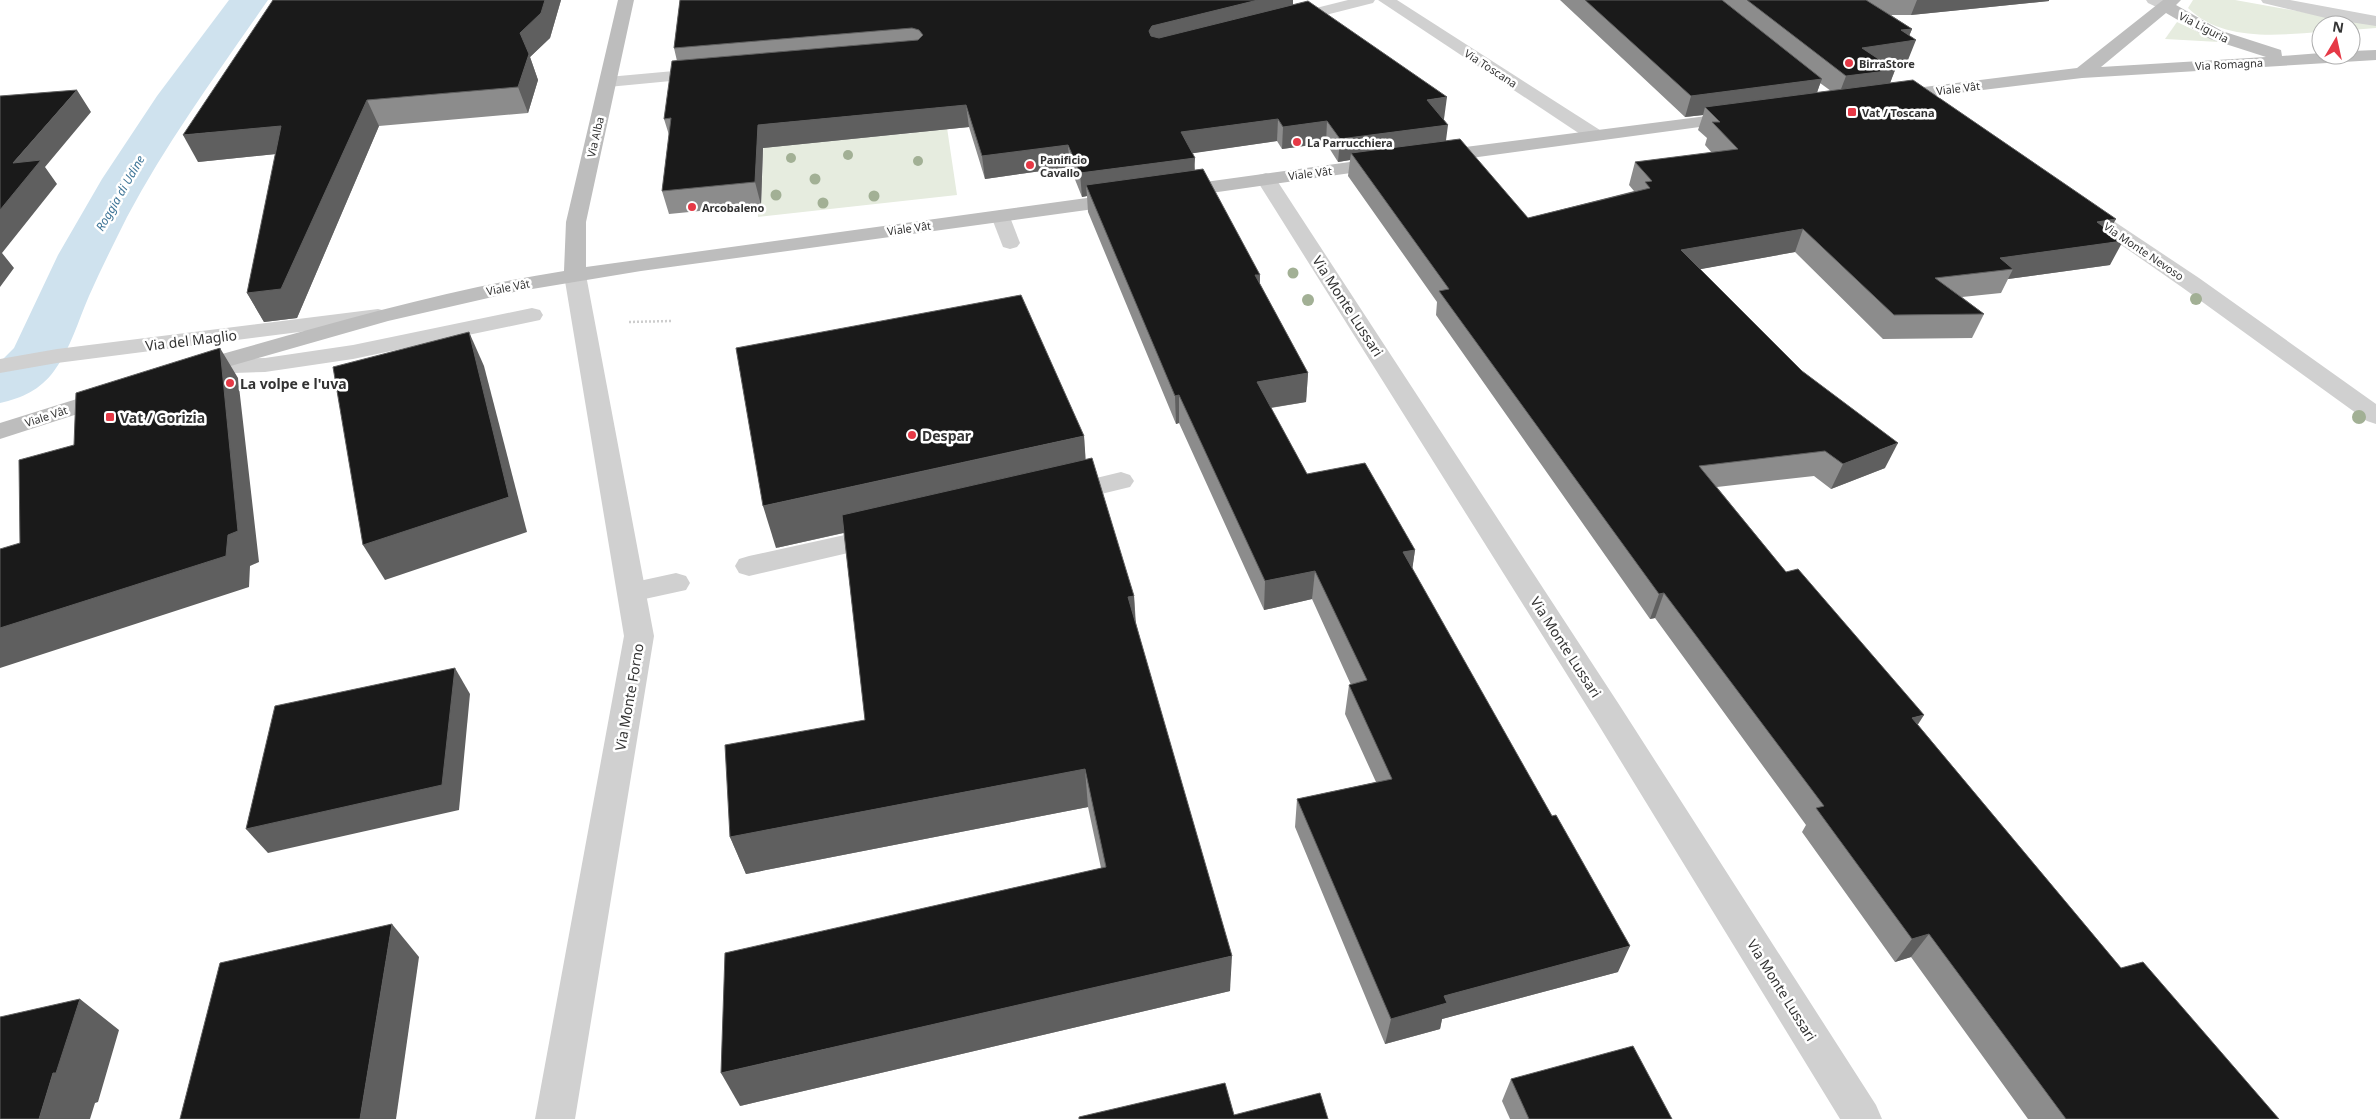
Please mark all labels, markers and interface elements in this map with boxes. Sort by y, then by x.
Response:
street label: Via Liguria [2176,8,2232,46]
north arrow [2311,15,2361,65]
text: N [2331,16,2345,37]
street label: Via Toscana [1462,45,1520,91]
street label: Via Romagna [2195,55,2263,73]
place label: BirraStore [1859,56,1915,71]
marker: BirraStore [1843,57,1855,69]
street label: Viale Vât [1935,78,1981,98]
place label: Vat / Toscana [1862,105,1935,120]
marker: Vat / Toscana [1846,106,1858,118]
street label: Via Alba [583,115,607,159]
place label: La Parrucchiera [1307,135,1393,150]
marker: La Parrucchiera [1291,136,1303,148]
water label: Roggia di Udine [91,152,149,234]
place label: Panificio Cavallo [1040,152,1087,180]
marker: Panificio Cavallo [1024,159,1036,171]
street label: Viale Vât [1287,163,1333,183]
place label: Arcobaleno [702,200,764,215]
marker: Arcobaleno [686,201,698,213]
street label: Viale Vât [886,218,932,238]
street label: Via Monte Nevoso [2101,219,2187,284]
street label: Via Monte Lussari [1308,252,1388,360]
street label: Viale Vât [485,275,531,299]
street label: Via del Maglio [144,325,238,355]
place label: La volpe e l'uva [240,374,347,393]
marker: La volpe e l'uva [224,377,236,389]
street label: Viale Vât [23,402,69,430]
place label: Vat / Gorizia [120,408,205,427]
marker: Vat / Gorizia [104,411,116,423]
place label: Despar [922,426,972,445]
marker: Despar [906,429,918,441]
street label: Via Monte Lussari [1526,593,1606,701]
street label: Via Monte Forno [610,642,648,752]
street label: Via Monte Lussari [1743,936,1821,1044]

